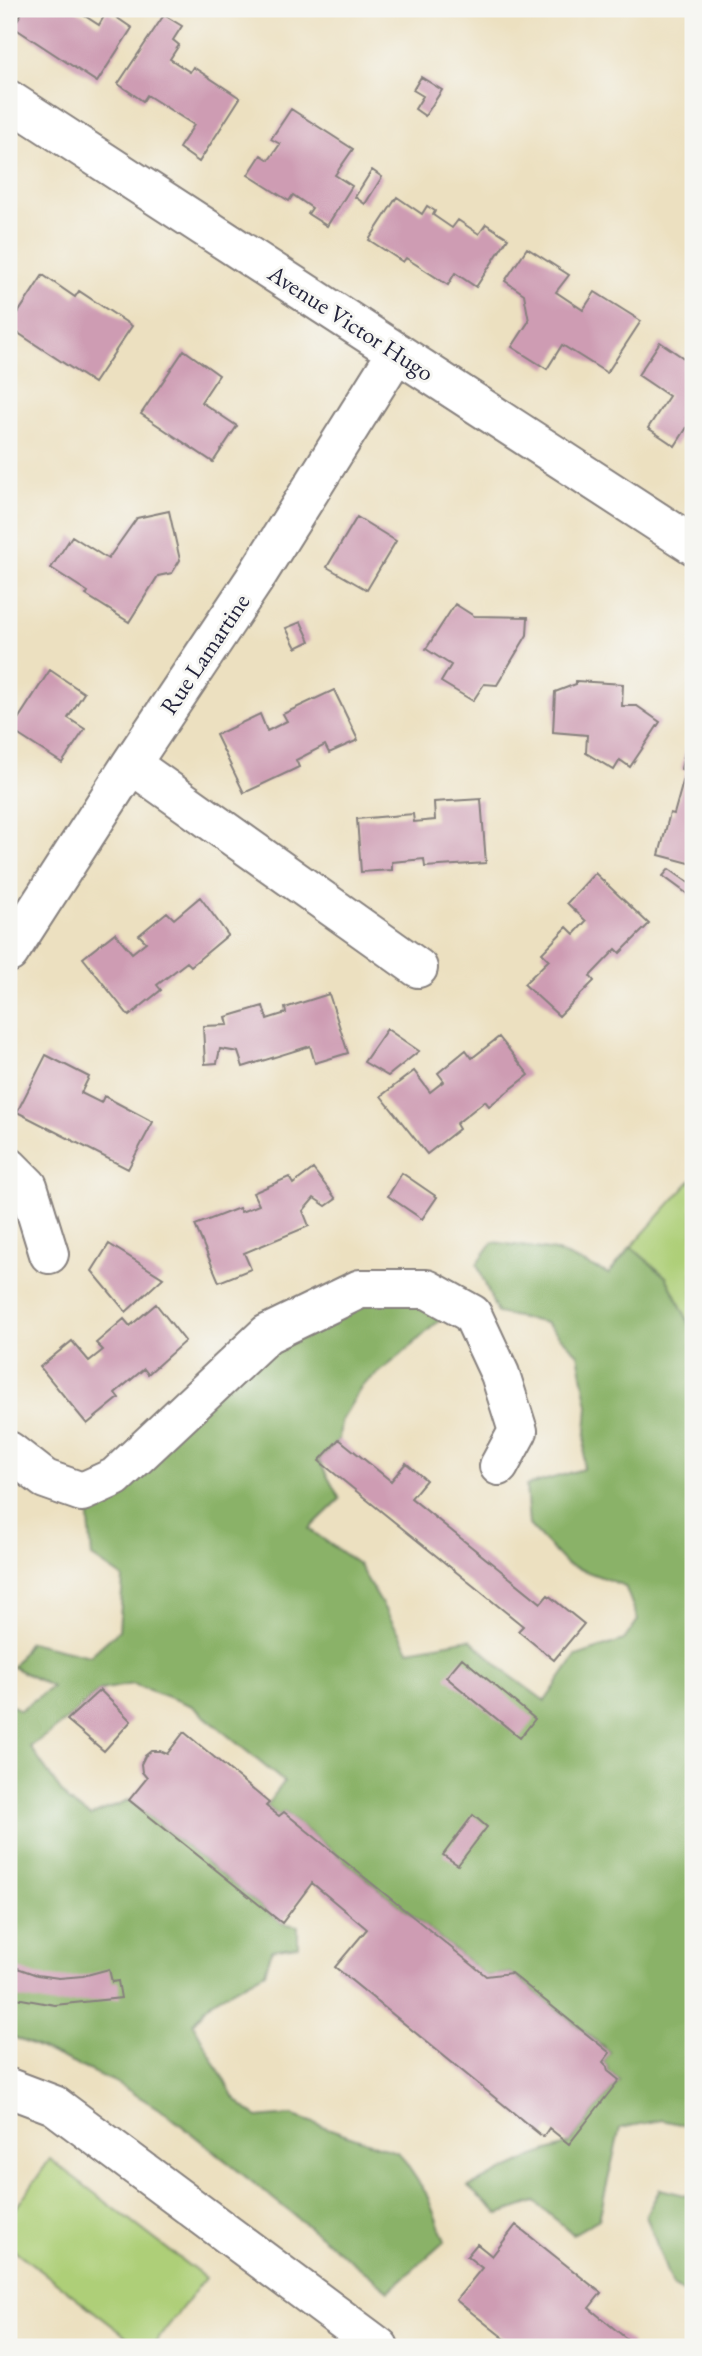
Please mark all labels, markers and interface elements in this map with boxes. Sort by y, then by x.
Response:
street label: Avenue Victor Hugo [262,257,440,388]
street label: Rue Lamartine [153,587,256,720]

